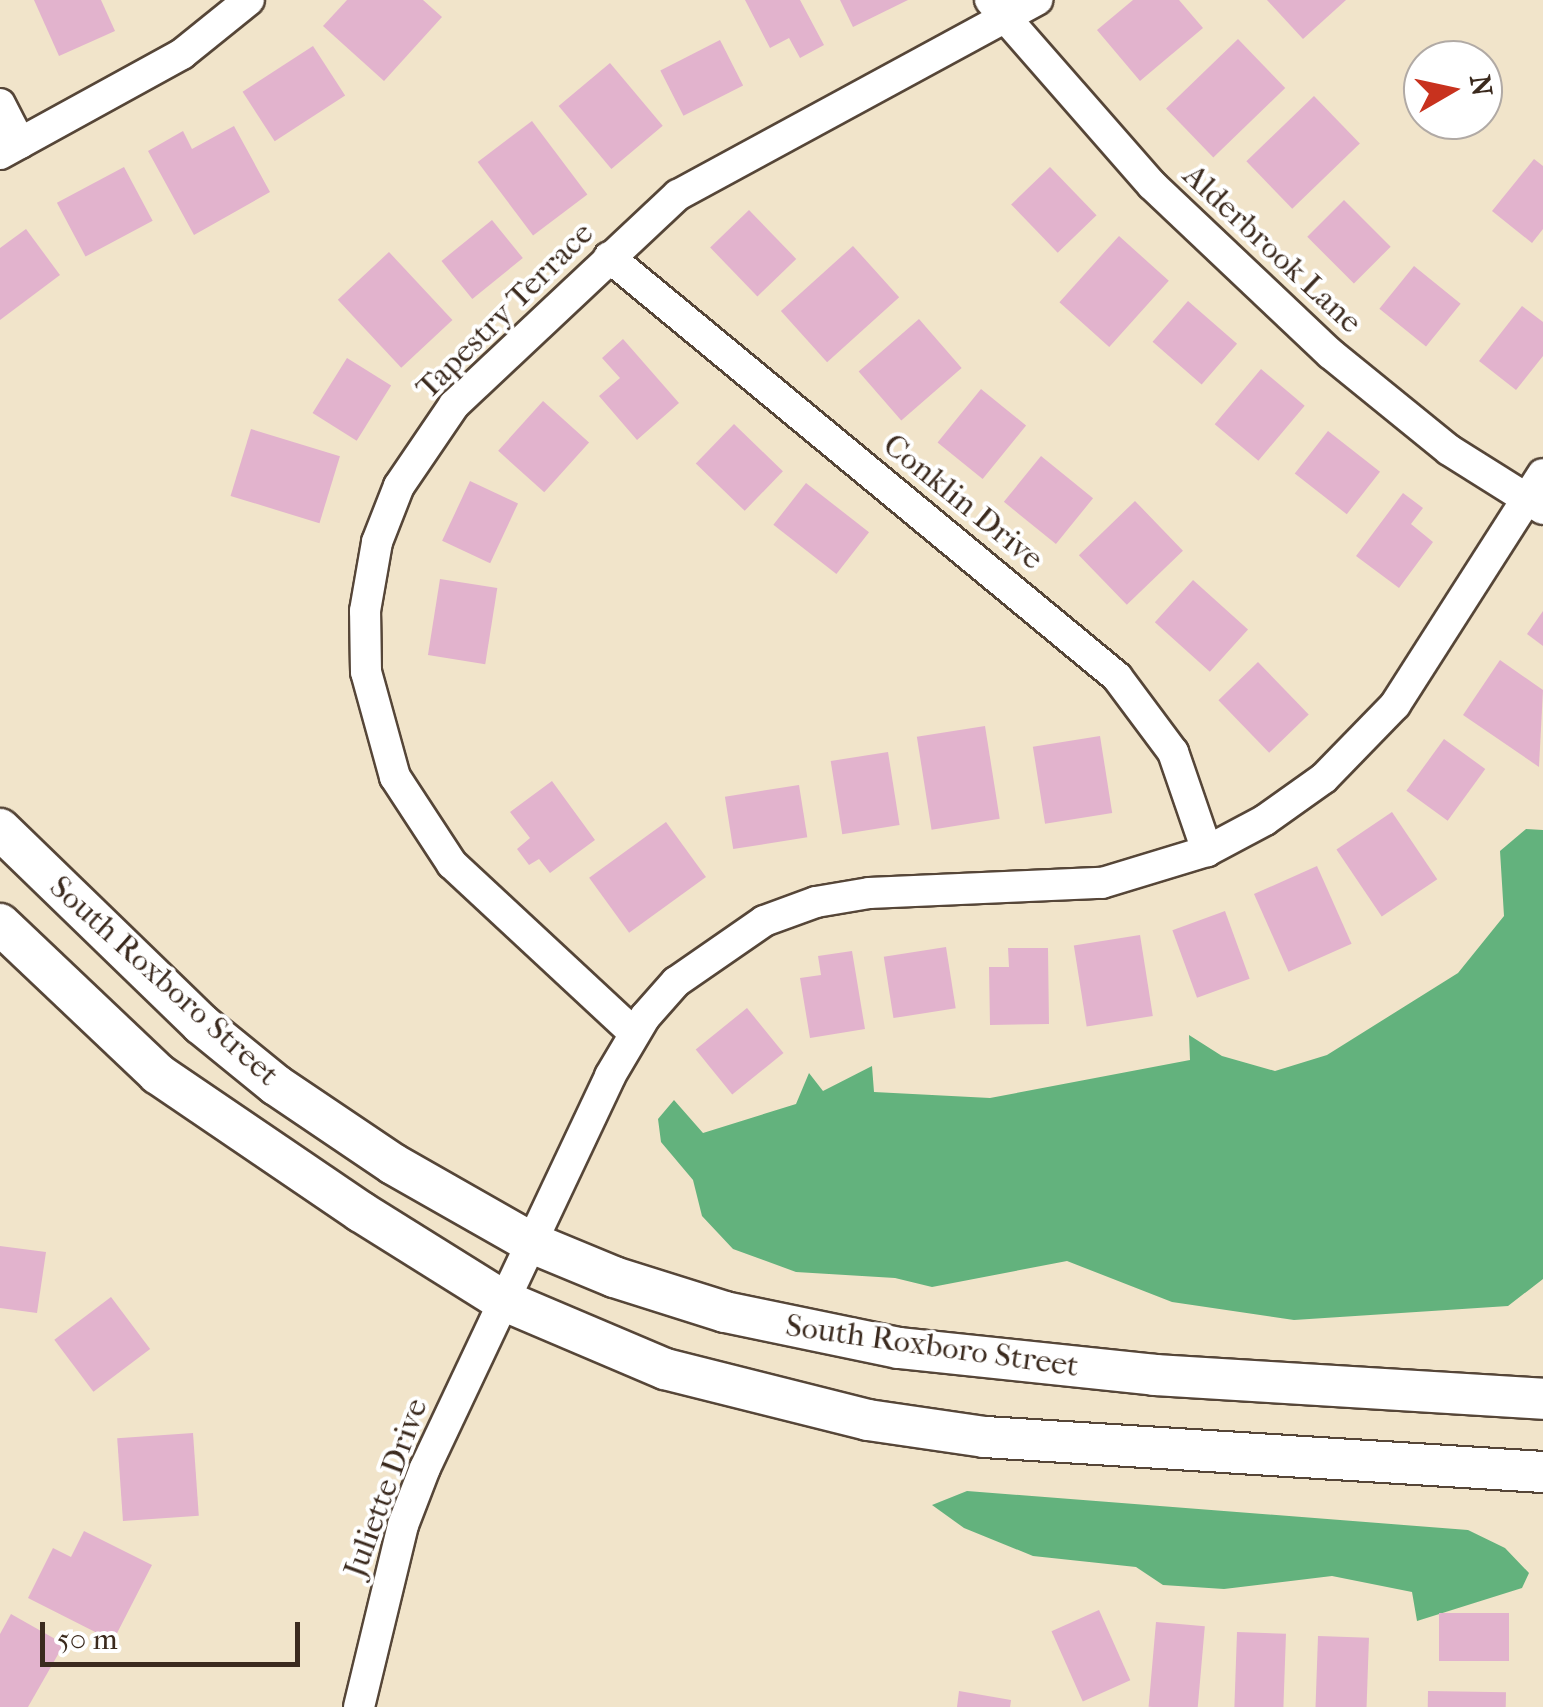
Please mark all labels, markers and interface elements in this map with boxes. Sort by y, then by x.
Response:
north arrow [1403,40,1503,140]
text: N [1463,72,1499,99]
street label: Alderbrook Lane [1175,156,1369,342]
street label: Tapestry Terrace [409,215,601,407]
street label: Conklin Drive [875,426,1051,578]
street label: South Roxboro Street [41,868,287,1094]
street label: South Roxboro Street [783,1306,1081,1386]
street label: Juliette Drive [336,1393,436,1583]
scale bar [45,1602,305,1664]
text: 50 m [57,1622,118,1657]

